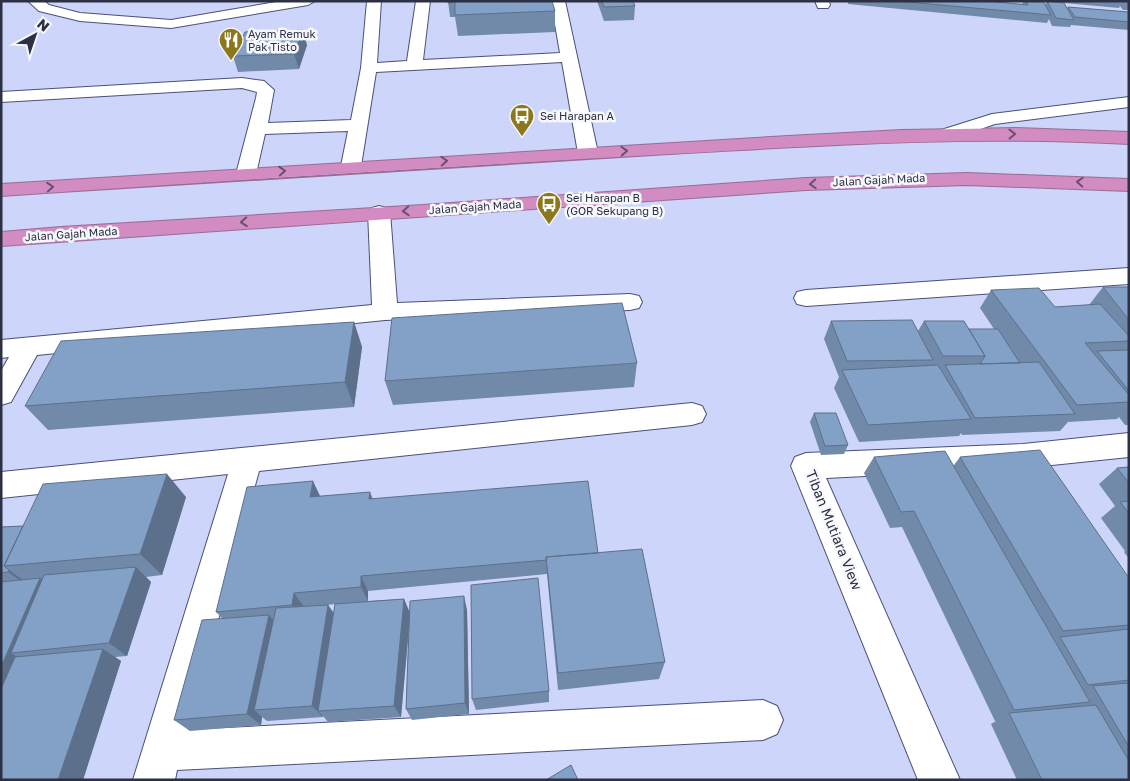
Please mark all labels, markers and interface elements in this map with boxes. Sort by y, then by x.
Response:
north arrow [10,10,60,60]
text: N [34,15,53,35]
restaurant icon: Ayam Remuk Pak Tisto [218,27,244,61]
place label: Ayam Remuk Pak Tisto [248,27,316,53]
bus stop icon: Sei Harapan A [509,103,535,137]
place label: Sei Harapan A [540,109,615,122]
one-way arrow [1008,129,1016,139]
one-way arrow [620,145,628,156]
one-way arrow [440,155,448,166]
one-way arrow [278,166,286,177]
street label: Jalan Gajah Mada [832,171,926,188]
one-way arrow [1076,176,1084,187]
one-way arrow [809,178,817,189]
one-way arrow [46,181,54,192]
bus stop icon: Sei Harapan B (GOR Sekupang B) [536,191,562,225]
place label: Sei Harapan B (GOR Sekupang B) [566,191,663,217]
street label: Jalan Gajah Mada [428,197,522,216]
one-way arrow [402,206,410,216]
one-way arrow [240,216,248,227]
street label: Jalan Gajah Mada [24,224,118,243]
street label: Tiban Mutiara View [803,467,866,592]

